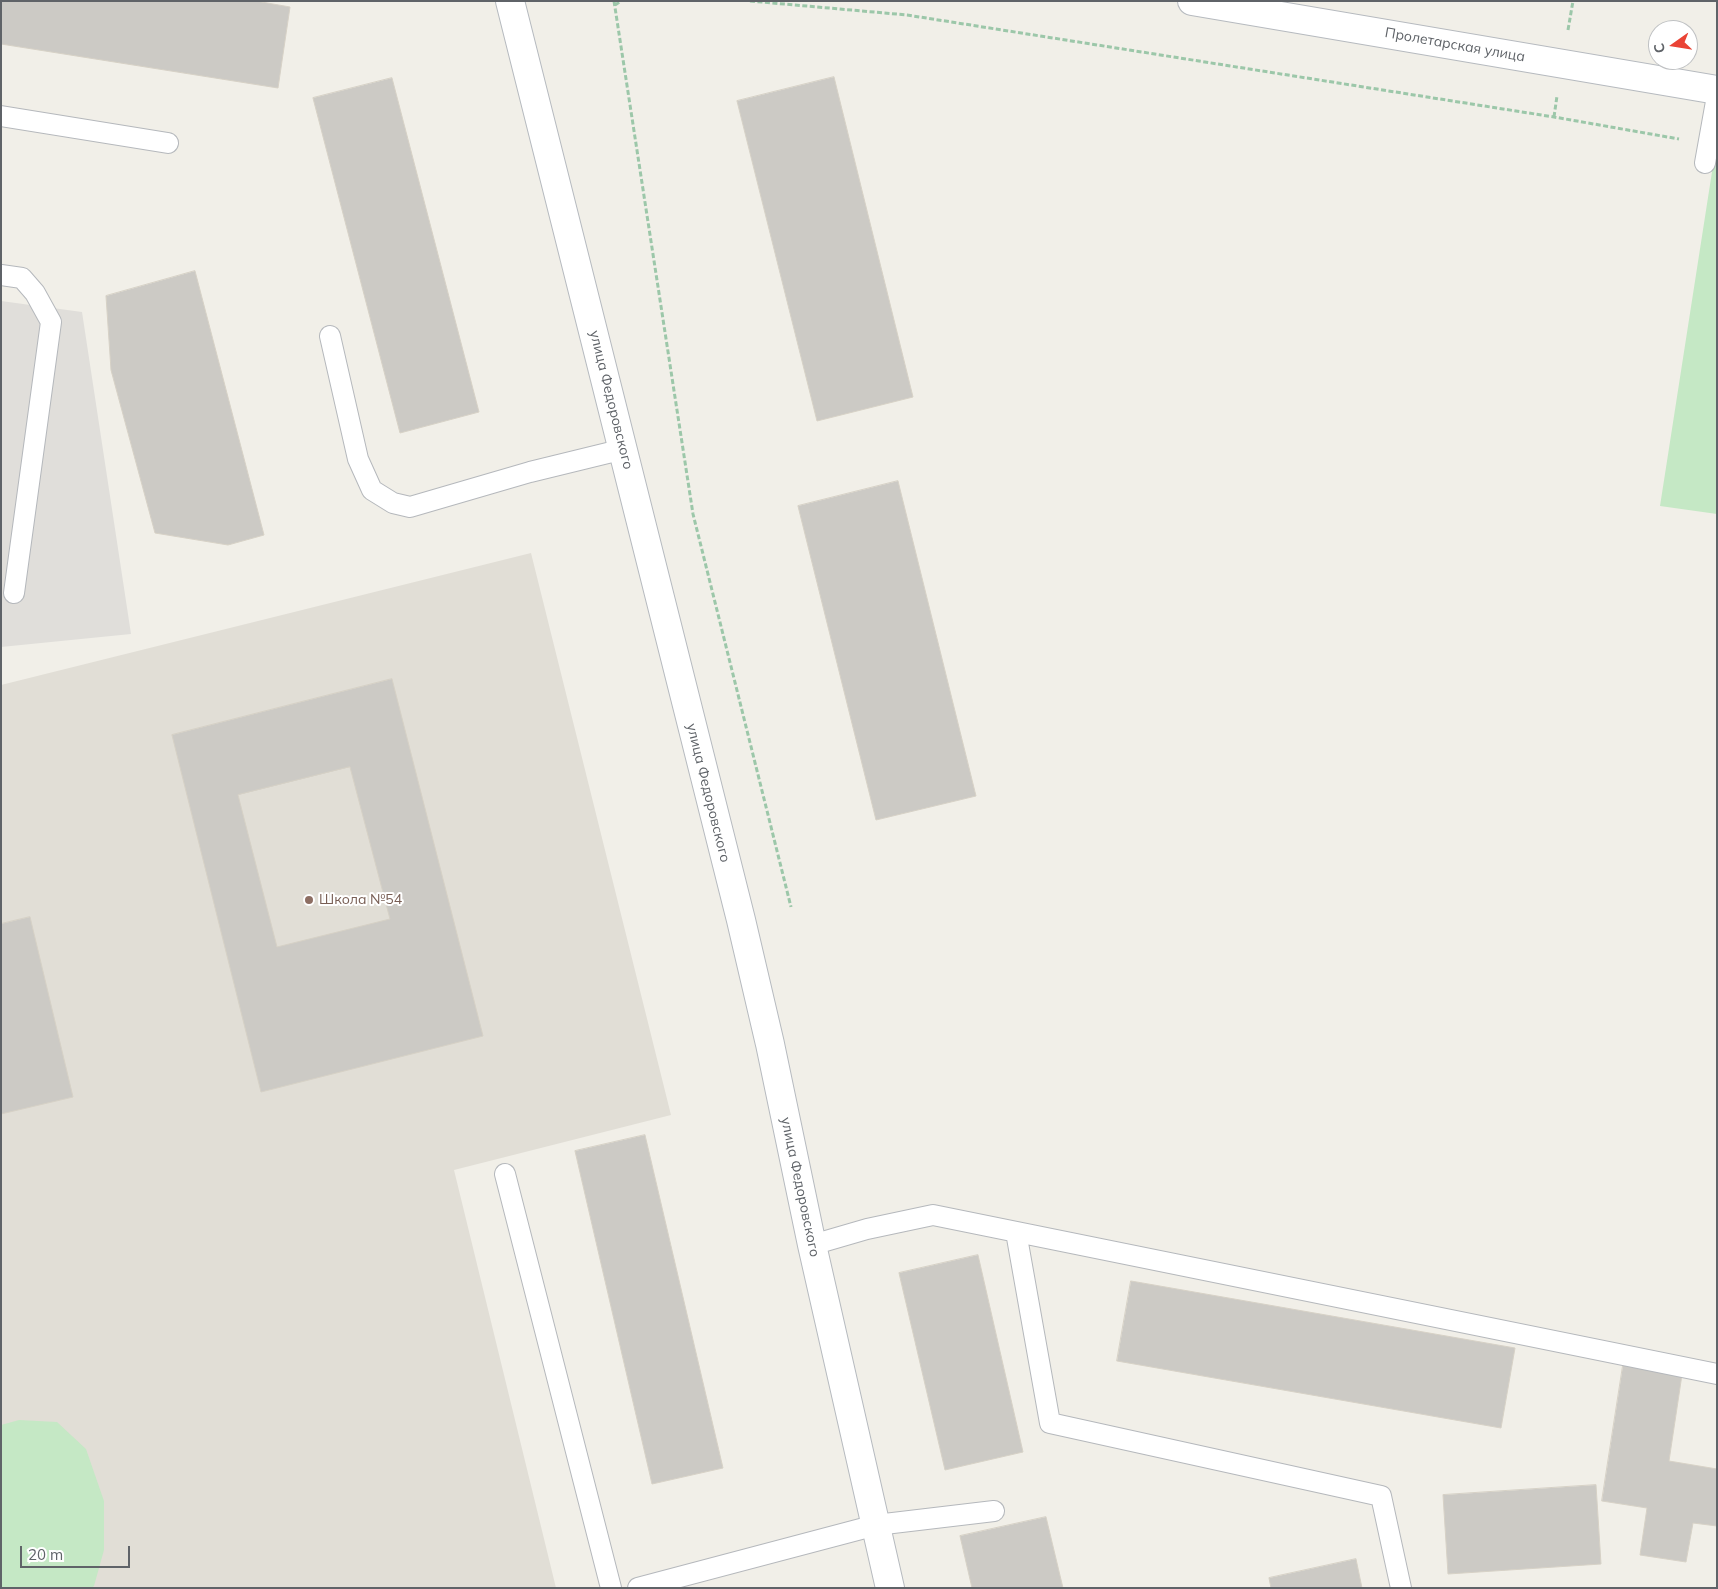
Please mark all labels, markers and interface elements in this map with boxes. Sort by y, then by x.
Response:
north arrow [1648,20,1698,70]
street label: Пролетарская улица [1384,24,1526,66]
text: С [1650,41,1669,55]
street label: улица Федоровского [586,329,636,471]
street label: улица Федоровского [683,722,733,864]
place label: Школа №54 [319,892,402,908]
marker: Школа №54 [303,894,315,906]
street label: улица Федоровского [777,1116,823,1258]
scale bar [22,1536,132,1568]
text: 20 m [28,1545,63,1564]

